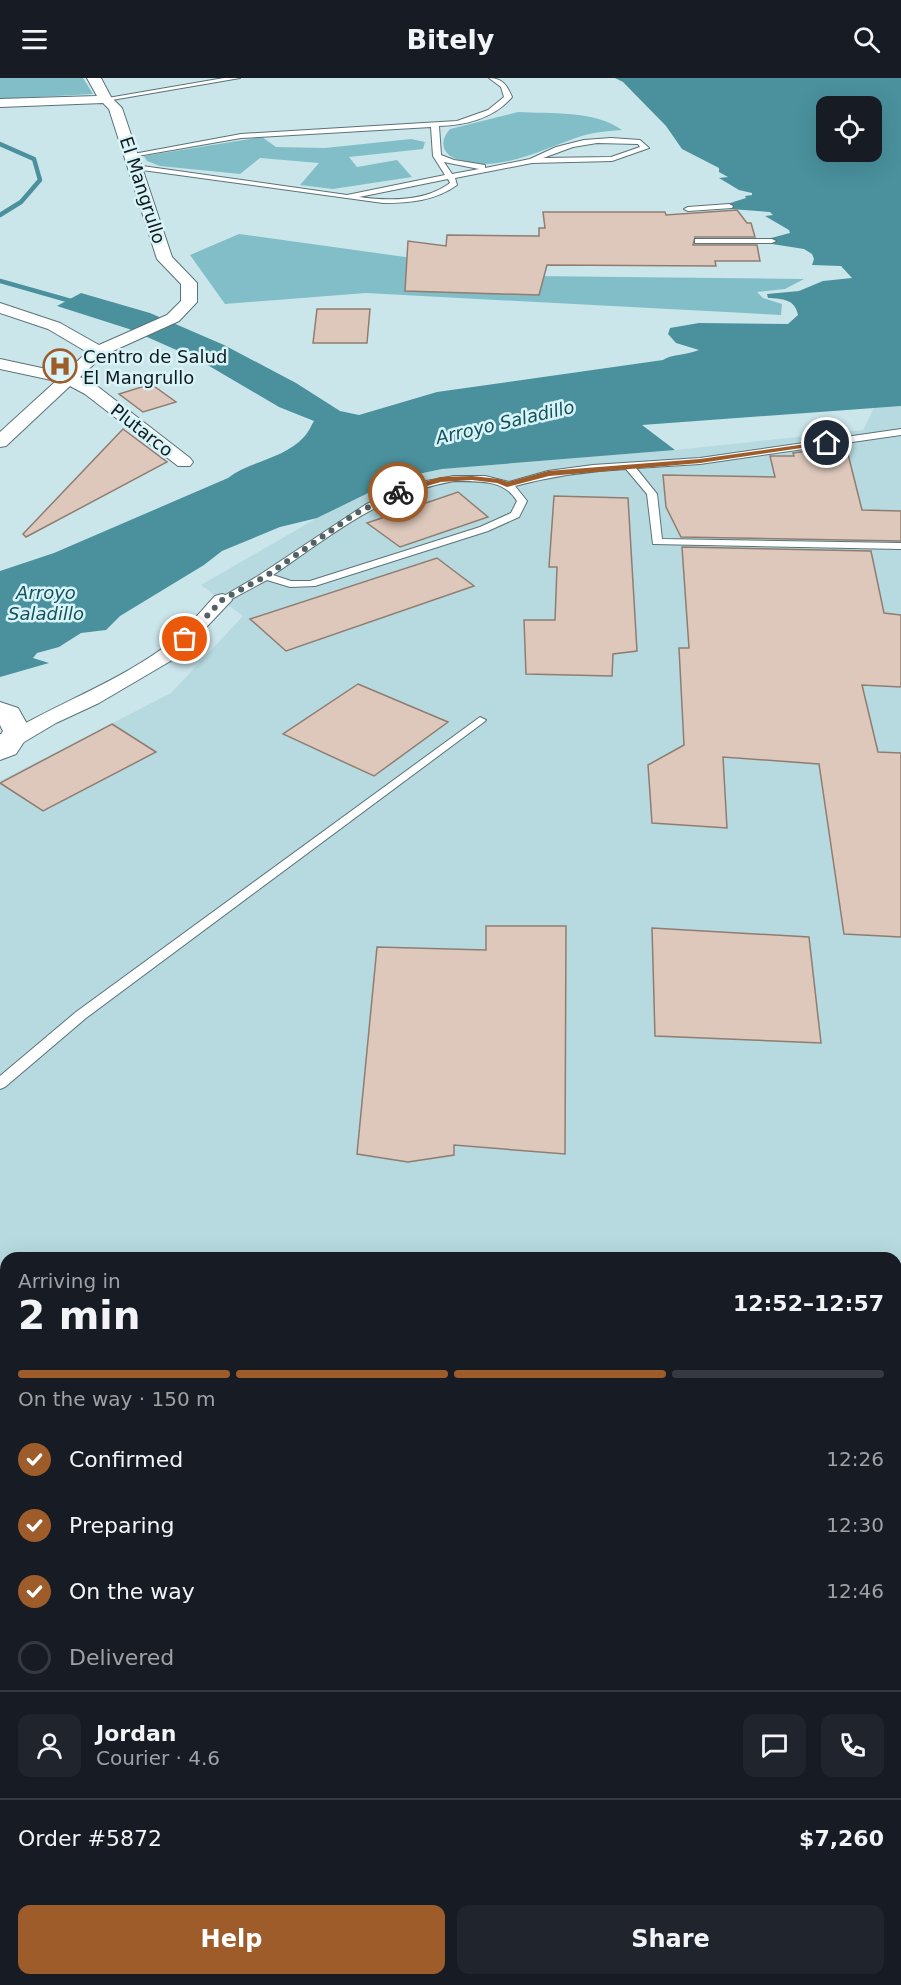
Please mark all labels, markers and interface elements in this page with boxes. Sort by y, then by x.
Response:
icon: menu [18,23,51,56]
icon: search [850,23,883,56]
text: Bitely [407,24,494,55]
map controls [816,96,882,162]
button: locate [816,96,882,162]
street label: El Mangrullo [116,134,170,246]
place label: Centro de Salud El Mangrullo [83,346,227,388]
hospital icon: Centro de Salud El Mangrullo [42,348,78,384]
water label: Arroyo Saladillo [433,396,576,448]
street label: Plutarco [107,399,177,461]
pin [801,417,852,468]
icon: home [810,426,843,459]
courier [368,462,428,522]
icon: bike [382,476,415,509]
water label: Arroyo Saladillo [8,582,84,624]
pin [159,613,210,664]
icon: bag [168,622,201,655]
text: Arriving in [18,1269,121,1293]
text: 12:52–12:57 [733,1291,884,1316]
text: 2 min [18,1293,140,1338]
text: On the way · 150 m [18,1387,216,1411]
icon: check [18,1443,51,1476]
text: Confirmed [69,1447,183,1472]
text: 12:26 [826,1447,884,1471]
icon: check [18,1509,51,1542]
text: Preparing [69,1513,175,1538]
text: 12:30 [826,1513,884,1537]
icon: check [18,1575,51,1608]
text: On the way [69,1579,195,1604]
text: 12:46 [826,1579,884,1603]
text: Delivered [69,1645,174,1670]
button: person [18,1714,81,1777]
button: chat [743,1714,806,1777]
button: phone [821,1714,884,1777]
text: Jordan [96,1721,176,1746]
text: Courier · 4.6 [96,1746,220,1770]
text: Order #5872 [18,1826,162,1851]
text: $7,260 [799,1826,884,1851]
button: Help [18,1905,445,1974]
button: Share [457,1905,884,1974]

